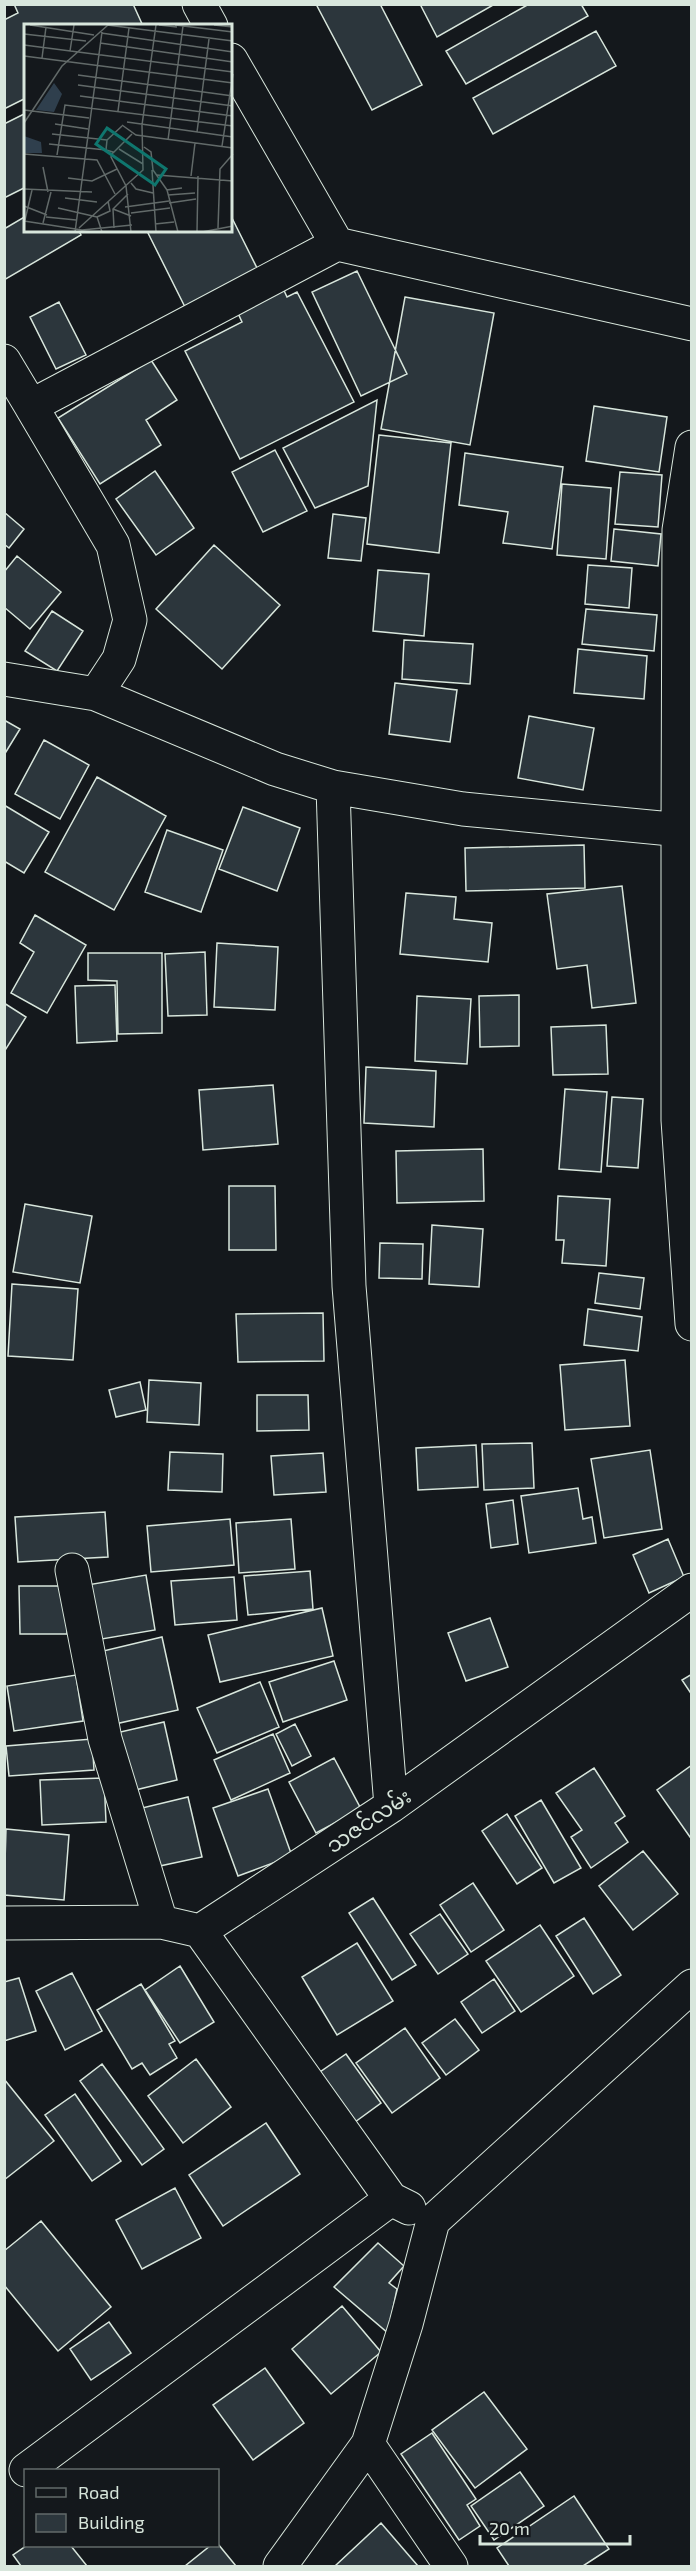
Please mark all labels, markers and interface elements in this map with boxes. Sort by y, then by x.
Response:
inset map [24,24,232,232]
street label: သဇင်လမ်း [320,1781,415,1857]
legend [24,2469,219,2547]
text: Road [78,2481,119,2503]
scale bar [480,2508,630,2546]
text: Building [78,2511,145,2533]
text: 20 m [489,2517,530,2539]

